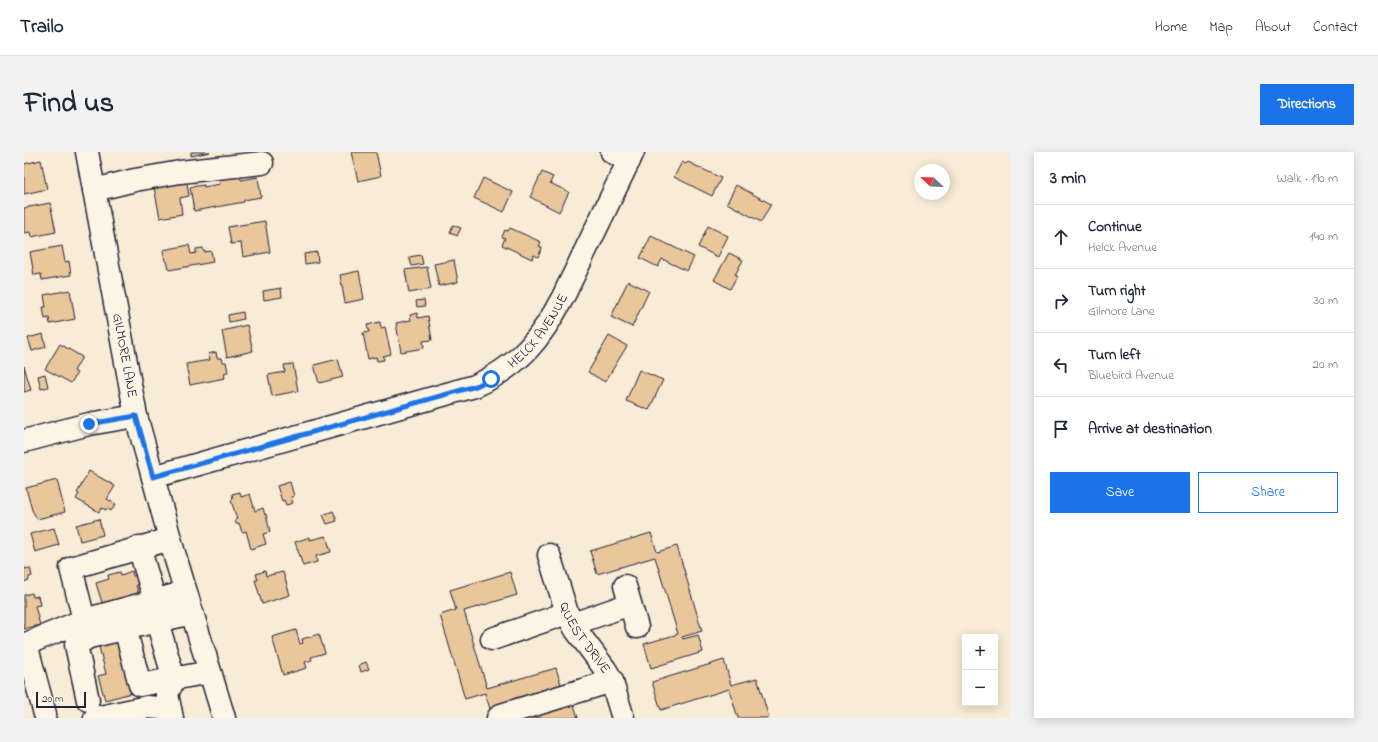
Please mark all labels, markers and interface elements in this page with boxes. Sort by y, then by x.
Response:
text: Trailo [20,14,64,41]
text: Home [1155,17,1187,38]
text: Map [1209,17,1233,38]
text: About [1255,17,1291,38]
text: Contact [1313,17,1358,38]
text: Find us [24,84,114,125]
button: Directions [1260,84,1354,125]
north arrow [914,164,950,200]
text: 3 min [1050,166,1086,191]
text: Walk · 190 m [1277,169,1338,188]
text: Continue [1088,216,1142,238]
icon: ahead [1050,226,1072,248]
text: 140 m [1310,227,1338,246]
text: Helck Avenue [1088,238,1157,257]
text: Turn right [1088,280,1146,302]
street label: HELCK AVENUE [503,290,574,374]
icon: right [1050,290,1072,312]
text: 30 m [1314,291,1338,310]
text: Gilmore Lane [1088,302,1155,321]
street label: GILMORE LANE [107,312,143,400]
text: Turn left [1088,344,1141,366]
icon: left [1050,354,1072,376]
text: 20 m [1313,355,1338,374]
text: Bluebird Avenue [1088,366,1174,385]
route start [482,370,500,388]
route end [80,415,98,433]
icon: arrive [1050,418,1072,440]
text: Arrive at destination [1088,418,1212,440]
button: Save [1050,472,1190,513]
button: Share [1198,472,1338,513]
street label: QUEST DRIVE [554,599,616,678]
map controls [962,634,998,706]
button: + [962,634,998,670]
button: − [962,670,998,706]
scale bar [36,690,86,709]
text: 20 m [42,691,64,707]

